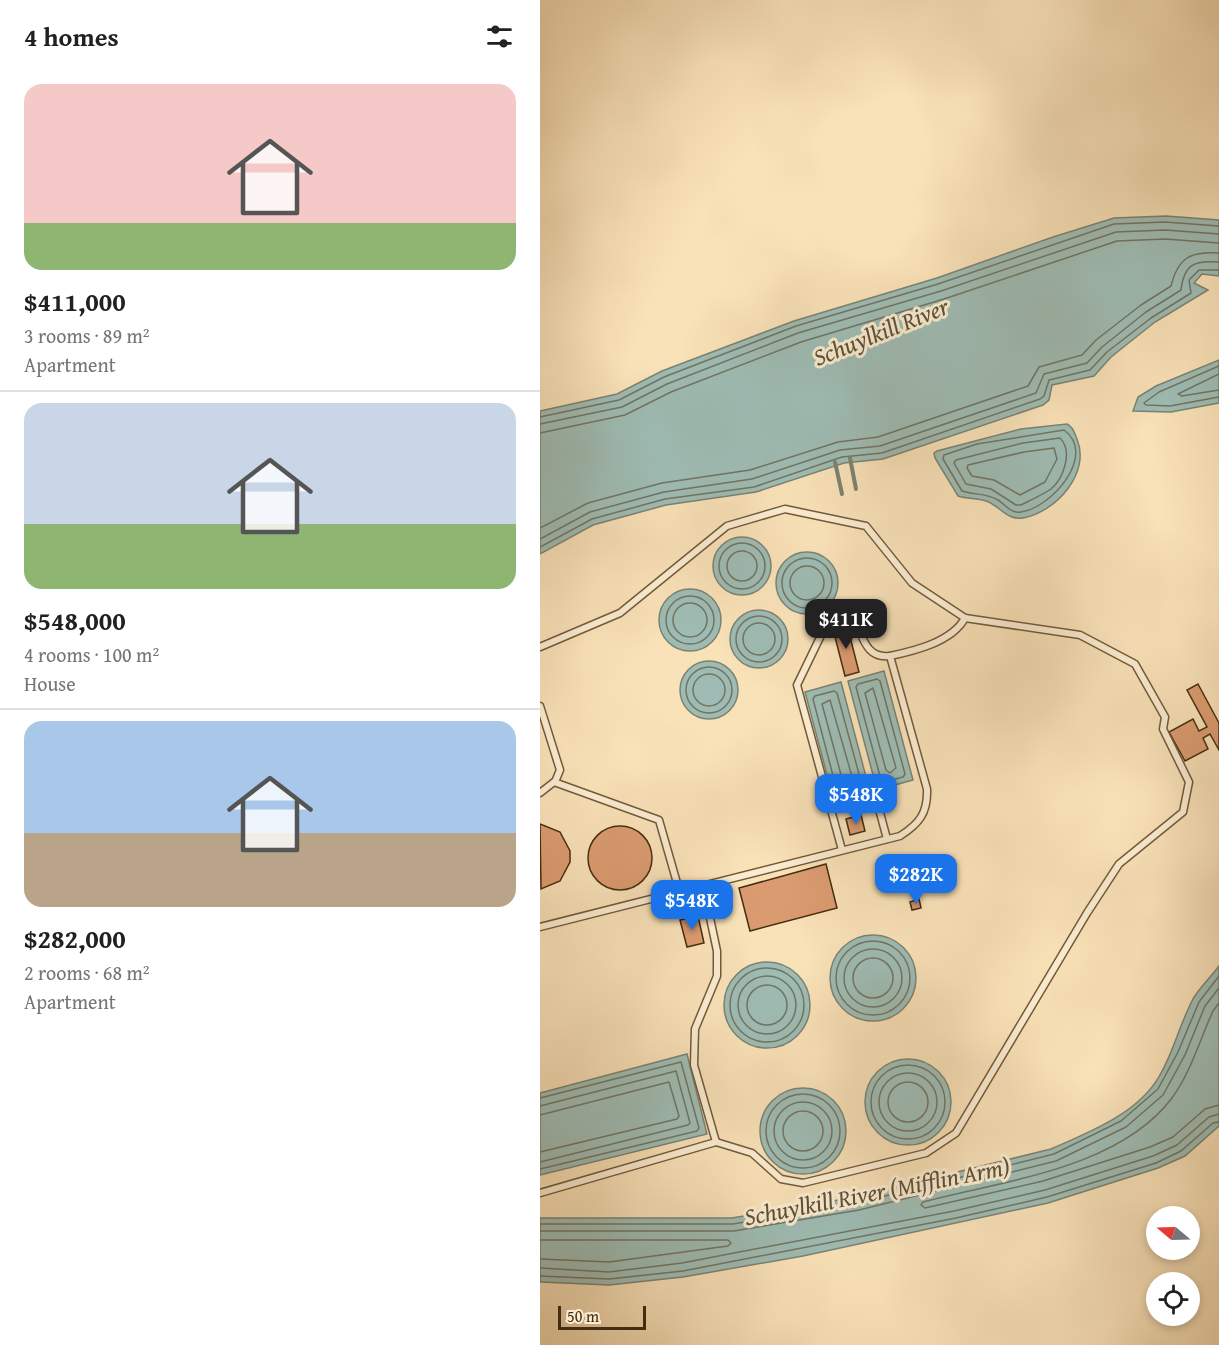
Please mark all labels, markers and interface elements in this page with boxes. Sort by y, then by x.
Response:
text: 4 homes [24,17,119,56]
icon: filters [483,20,516,53]
icon: home [216,123,324,231]
text: $411,000 [24,282,126,321]
water label: Schuylkill River [808,288,955,375]
text: 3 rooms · 89 m² [24,321,150,350]
text: Apartment [24,350,116,379]
icon: home [216,442,324,550]
pin: $411K [804,599,888,650]
text: $548,000 [24,601,126,640]
text: $411K [819,604,873,633]
text: 4 rooms · 100 m² [24,640,159,669]
text: House [24,669,76,698]
icon: home [216,760,324,868]
pin: $548K [814,774,898,825]
text: $548K [829,779,883,808]
pin: $282K [874,854,958,905]
text: $282K [889,859,943,888]
pin: $548K [650,880,734,931]
text: $548K [665,885,719,914]
text: $282,000 [24,919,126,958]
text: 2 rooms · 68 m² [24,958,150,987]
text: Apartment [24,987,116,1016]
water label: Schuylkill River (Mifflin Arm) [741,1149,1013,1234]
north arrow [1146,1206,1200,1260]
map controls [1146,1206,1200,1326]
button: locate [1146,1272,1200,1326]
scale bar [558,1303,646,1330]
text: 50 m [567,1304,599,1328]

